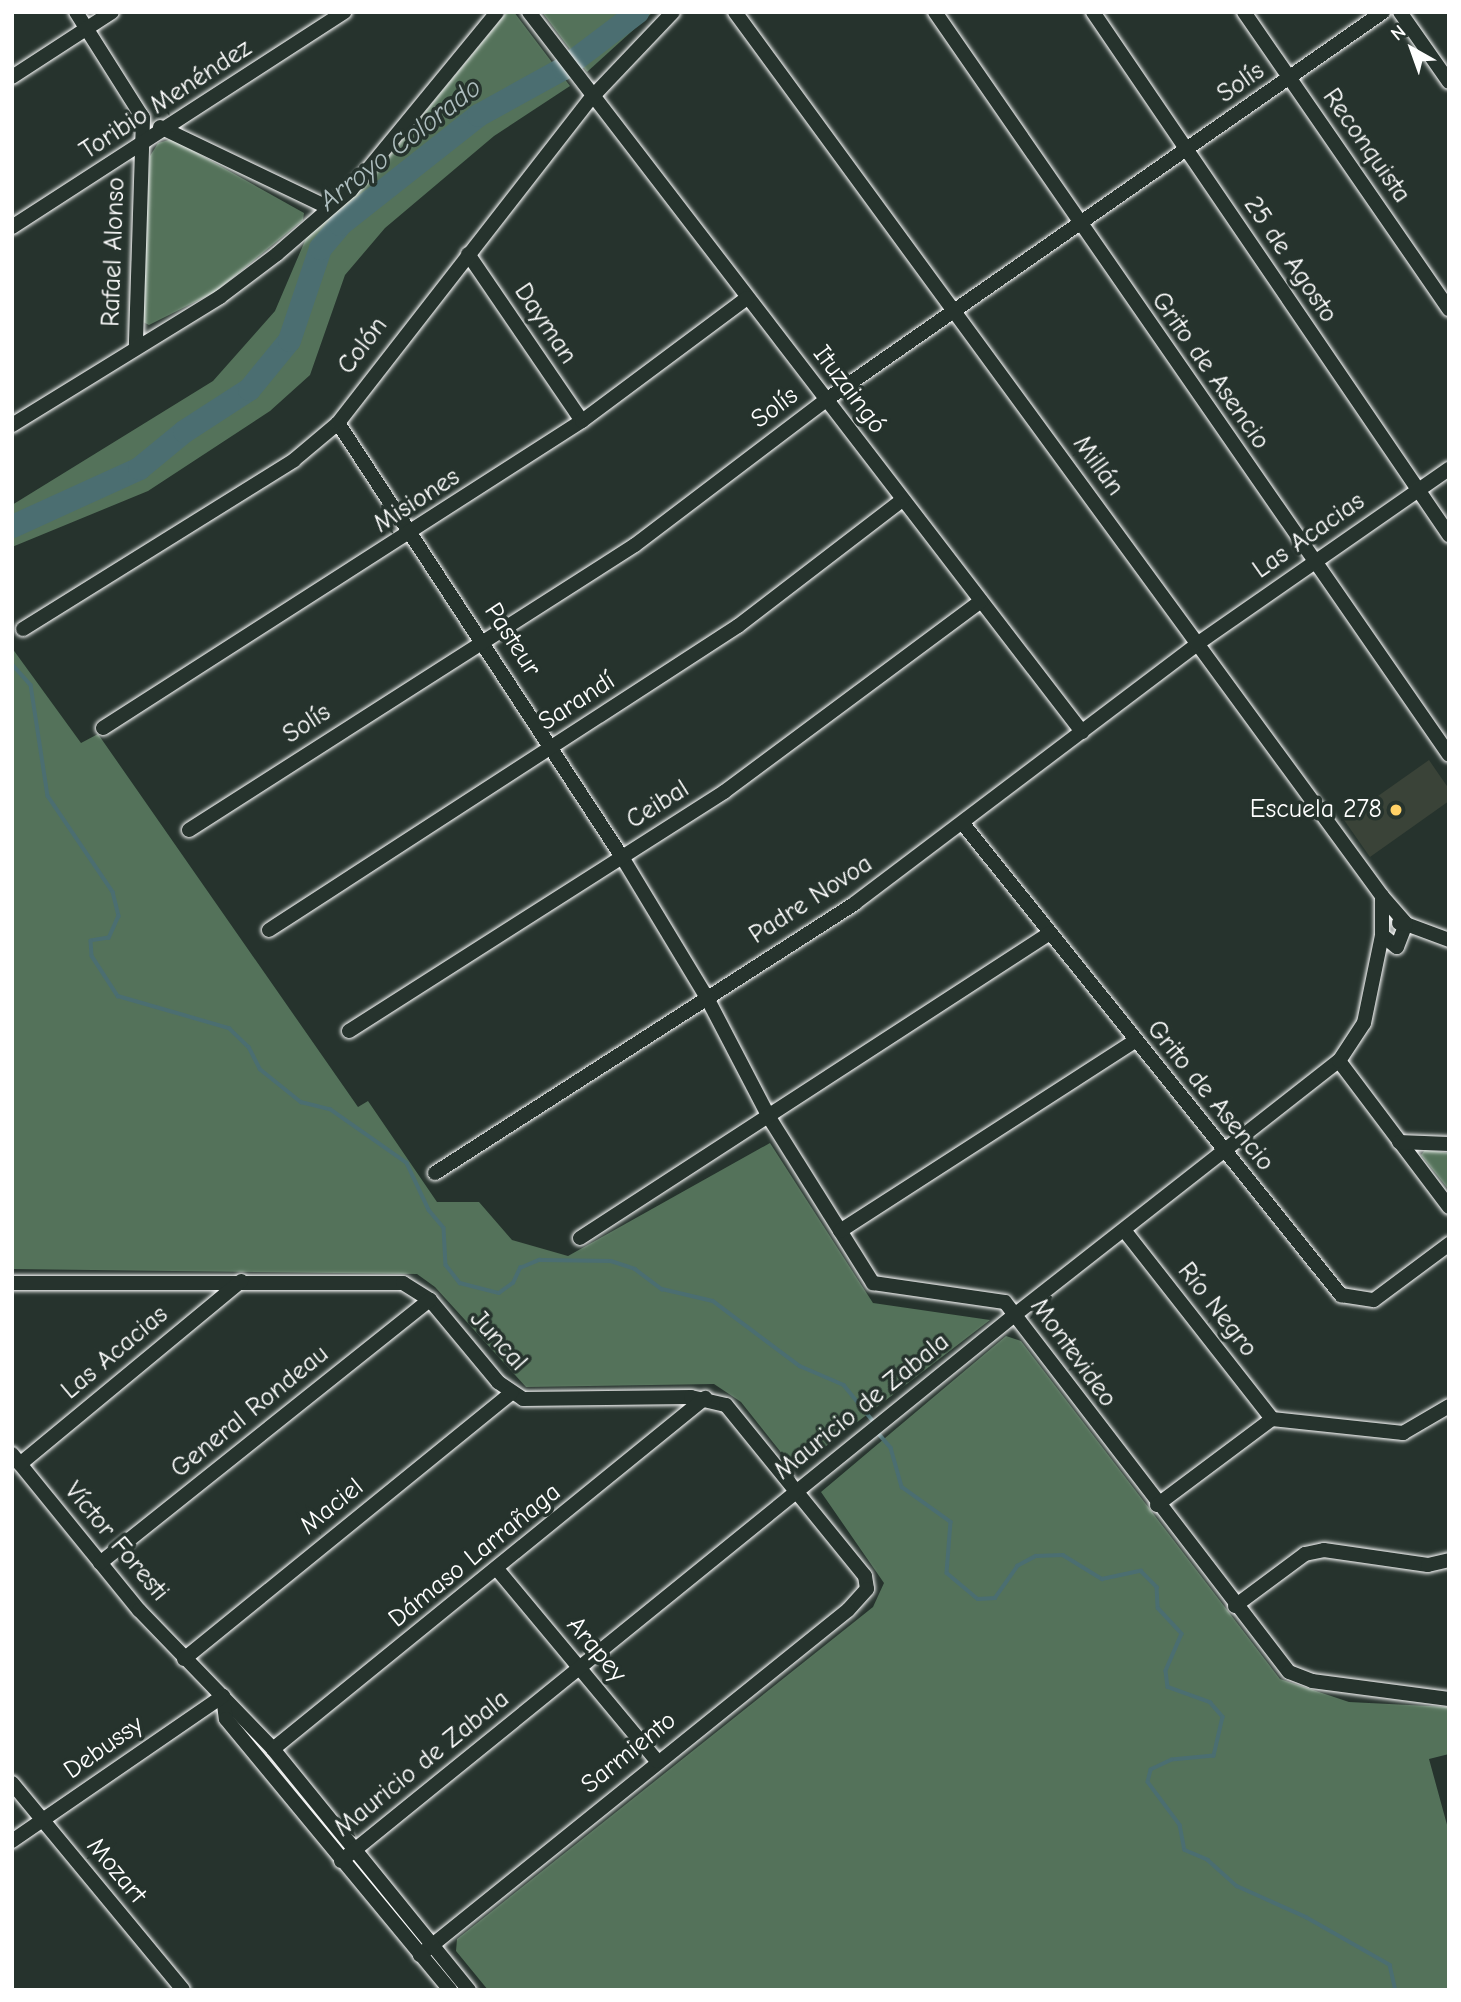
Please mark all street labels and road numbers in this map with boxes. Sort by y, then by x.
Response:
street label: Toribio Menéndez [74,33,258,167]
street label: Solís [1211,56,1271,110]
street label: Reconquista [1315,83,1417,209]
street label: Rafael Alonso [96,177,132,327]
street label: 25 de Agosto [1236,191,1344,329]
street label: Dayman [507,278,583,370]
street label: Grito de Asencio [1144,286,1276,456]
street label: Colón [331,311,395,381]
street label: Ituzaingó [806,340,892,440]
street label: Solís [745,380,805,436]
street label: Millán [1066,430,1130,502]
street label: Misiones [368,462,466,540]
street label: Las Acacias [1247,486,1371,586]
street label: Pasteur [477,598,547,682]
street label: Sarandí [533,666,621,738]
street label: Solís [277,697,337,751]
street label: Ceibal [621,774,695,836]
street label: Padre Novoa [744,849,878,951]
street label: Grito de Asencio [1140,1014,1280,1178]
street label: Río Negro [1170,1256,1264,1364]
street label: Montevideo [1023,1292,1123,1414]
street label: Las Acacias [55,1300,175,1406]
street label: Juncal [463,1304,533,1378]
street label: Mauricio de Zabala [768,1327,956,1487]
street label: General Rondeau [165,1339,335,1485]
street label: Maciel [294,1472,370,1542]
street label: Víctor Foresti [57,1476,175,1608]
street label: Dámaso Larrañaga [383,1477,567,1635]
street label: Arapey [559,1611,633,1689]
street label: Mauricio de Zabala [328,1684,516,1844]
street label: Sarmiento [575,1705,683,1801]
street label: Debussy [58,1709,150,1787]
street label: Mozart [79,1832,153,1910]

